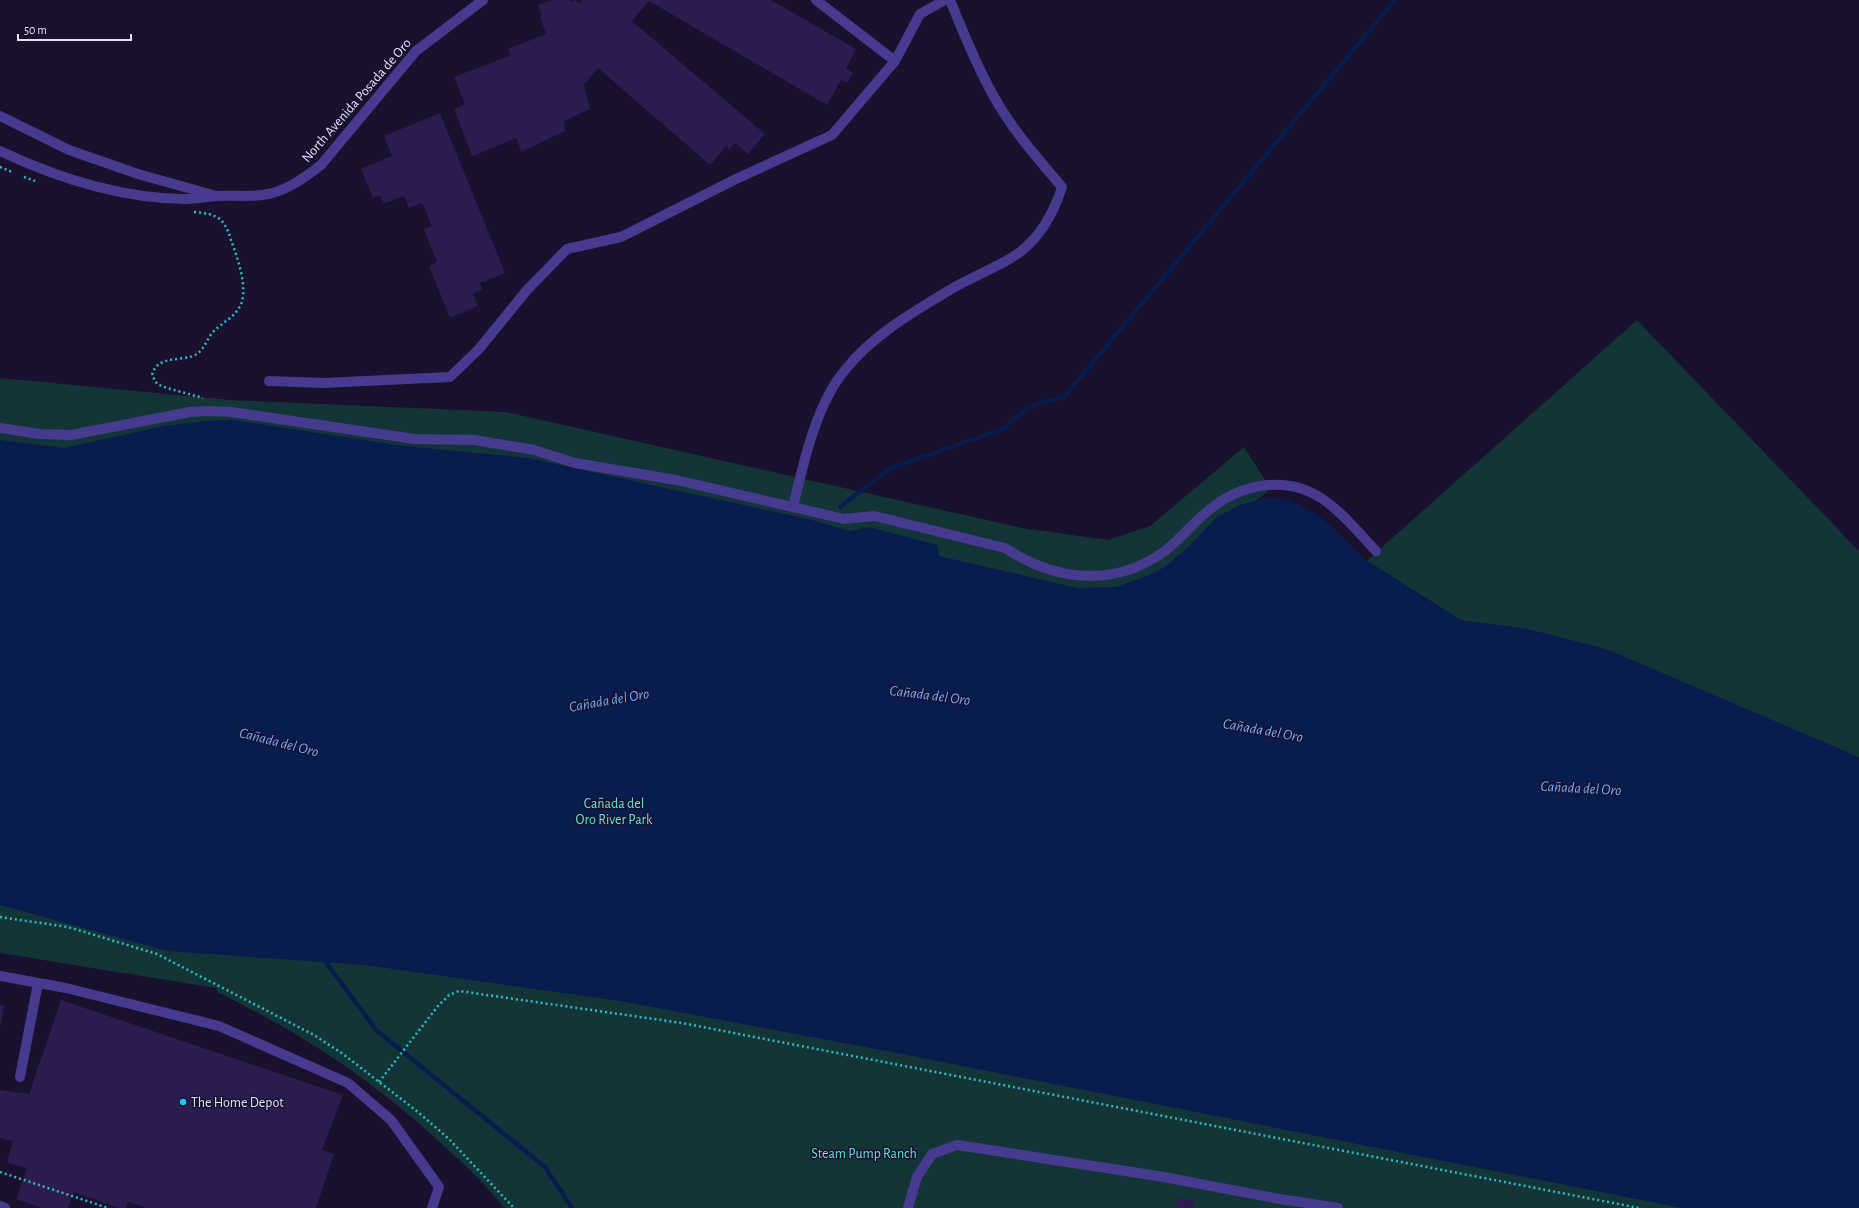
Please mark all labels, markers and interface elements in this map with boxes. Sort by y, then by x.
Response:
scale bar [18,16,131,42]
text: 50 m [24,24,47,36]
street label: North Avenida Posada de Oro [299,36,414,165]
water label: Cañada del Oro [889,683,971,708]
water label: Cañada del Oro [568,686,650,715]
water label: Cañada del Oro [1222,716,1304,745]
water label: Cañada del Oro [238,725,320,760]
water label: Cañada del Oro [1540,779,1622,798]
park label: Cañada del Oro River Park [576,797,653,827]
place label: The Home Depot [191,1096,284,1110]
marker: The Home Depot [178,1097,188,1107]
park label: Steam Pump Ranch [811,1147,917,1161]

